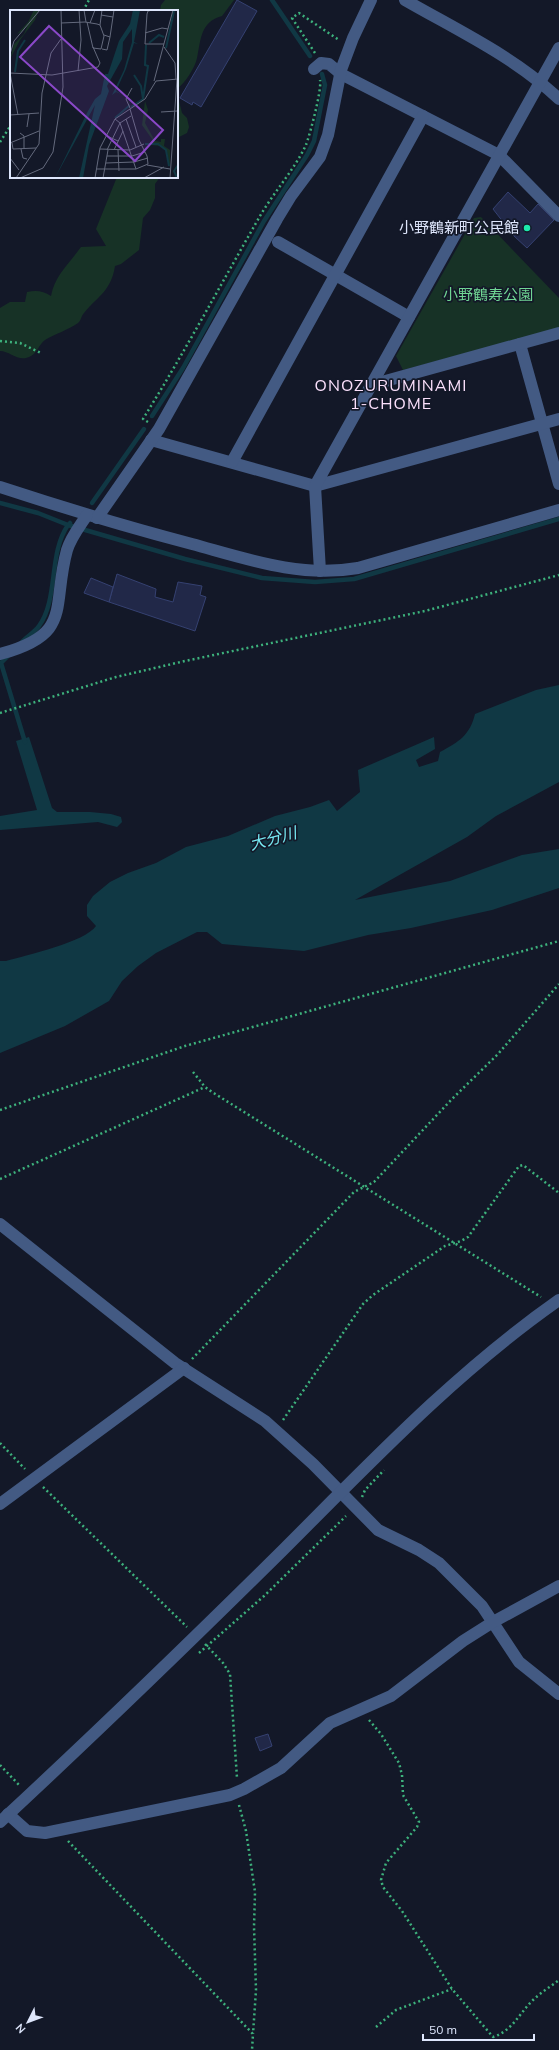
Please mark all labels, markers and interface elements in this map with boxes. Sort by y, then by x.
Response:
inset map [10,10,178,178]
place label: 小野鶴新町公民館 [399,218,519,237]
marker: 小野鶴新町公民館 [522,223,532,233]
park label: 小野鶴寿公園 [443,285,533,304]
district label: ONOZURUMINAMI 1-CHOME [315,375,467,413]
water label: 大分川 [247,822,301,854]
north arrow [8,2002,48,2042]
scale bar [423,2016,534,2042]
text: N [13,2021,29,2036]
text: 50 m [429,2022,457,2037]

